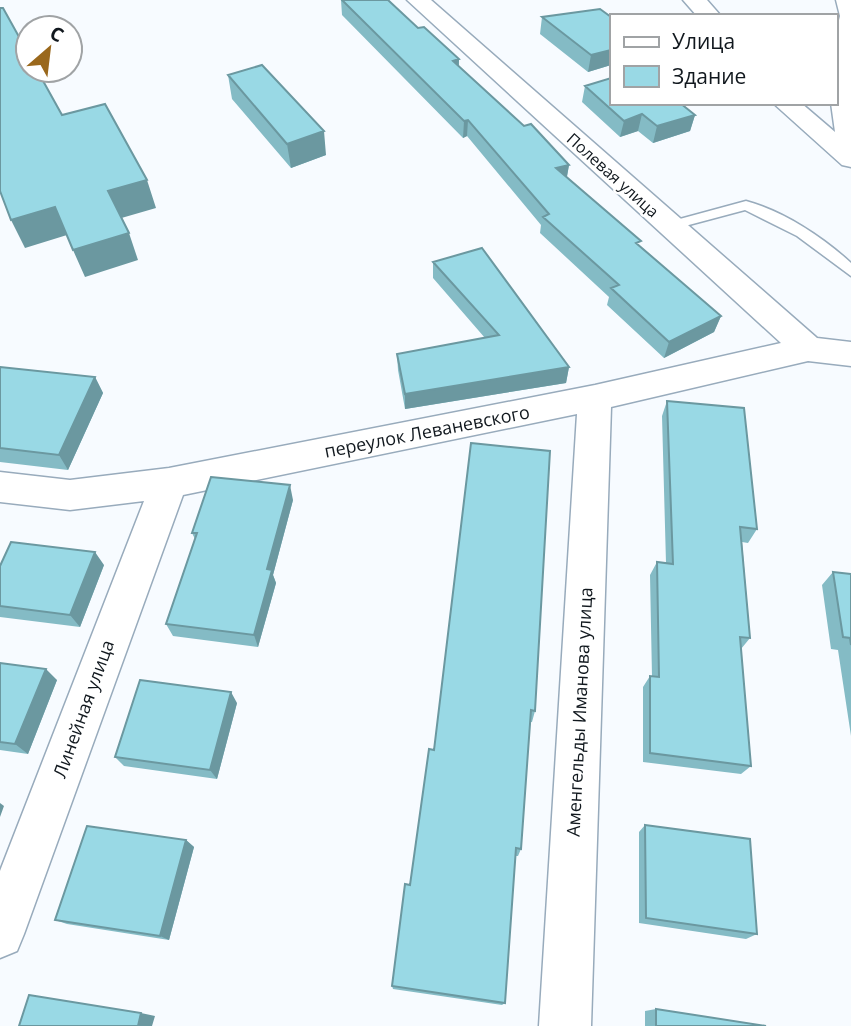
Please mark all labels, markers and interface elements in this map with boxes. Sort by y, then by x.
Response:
north arrow [14,14,84,84]
legend [610,14,837,105]
text: С [46,20,68,48]
text: Улица [672,27,735,55]
text: Здание [672,62,746,90]
street label: Полевая улица [562,128,664,222]
street label: переулок Леваневского [322,399,532,463]
street label: Аменгельды Иманова улица [560,587,598,837]
street label: Линейная улица [47,636,119,781]

